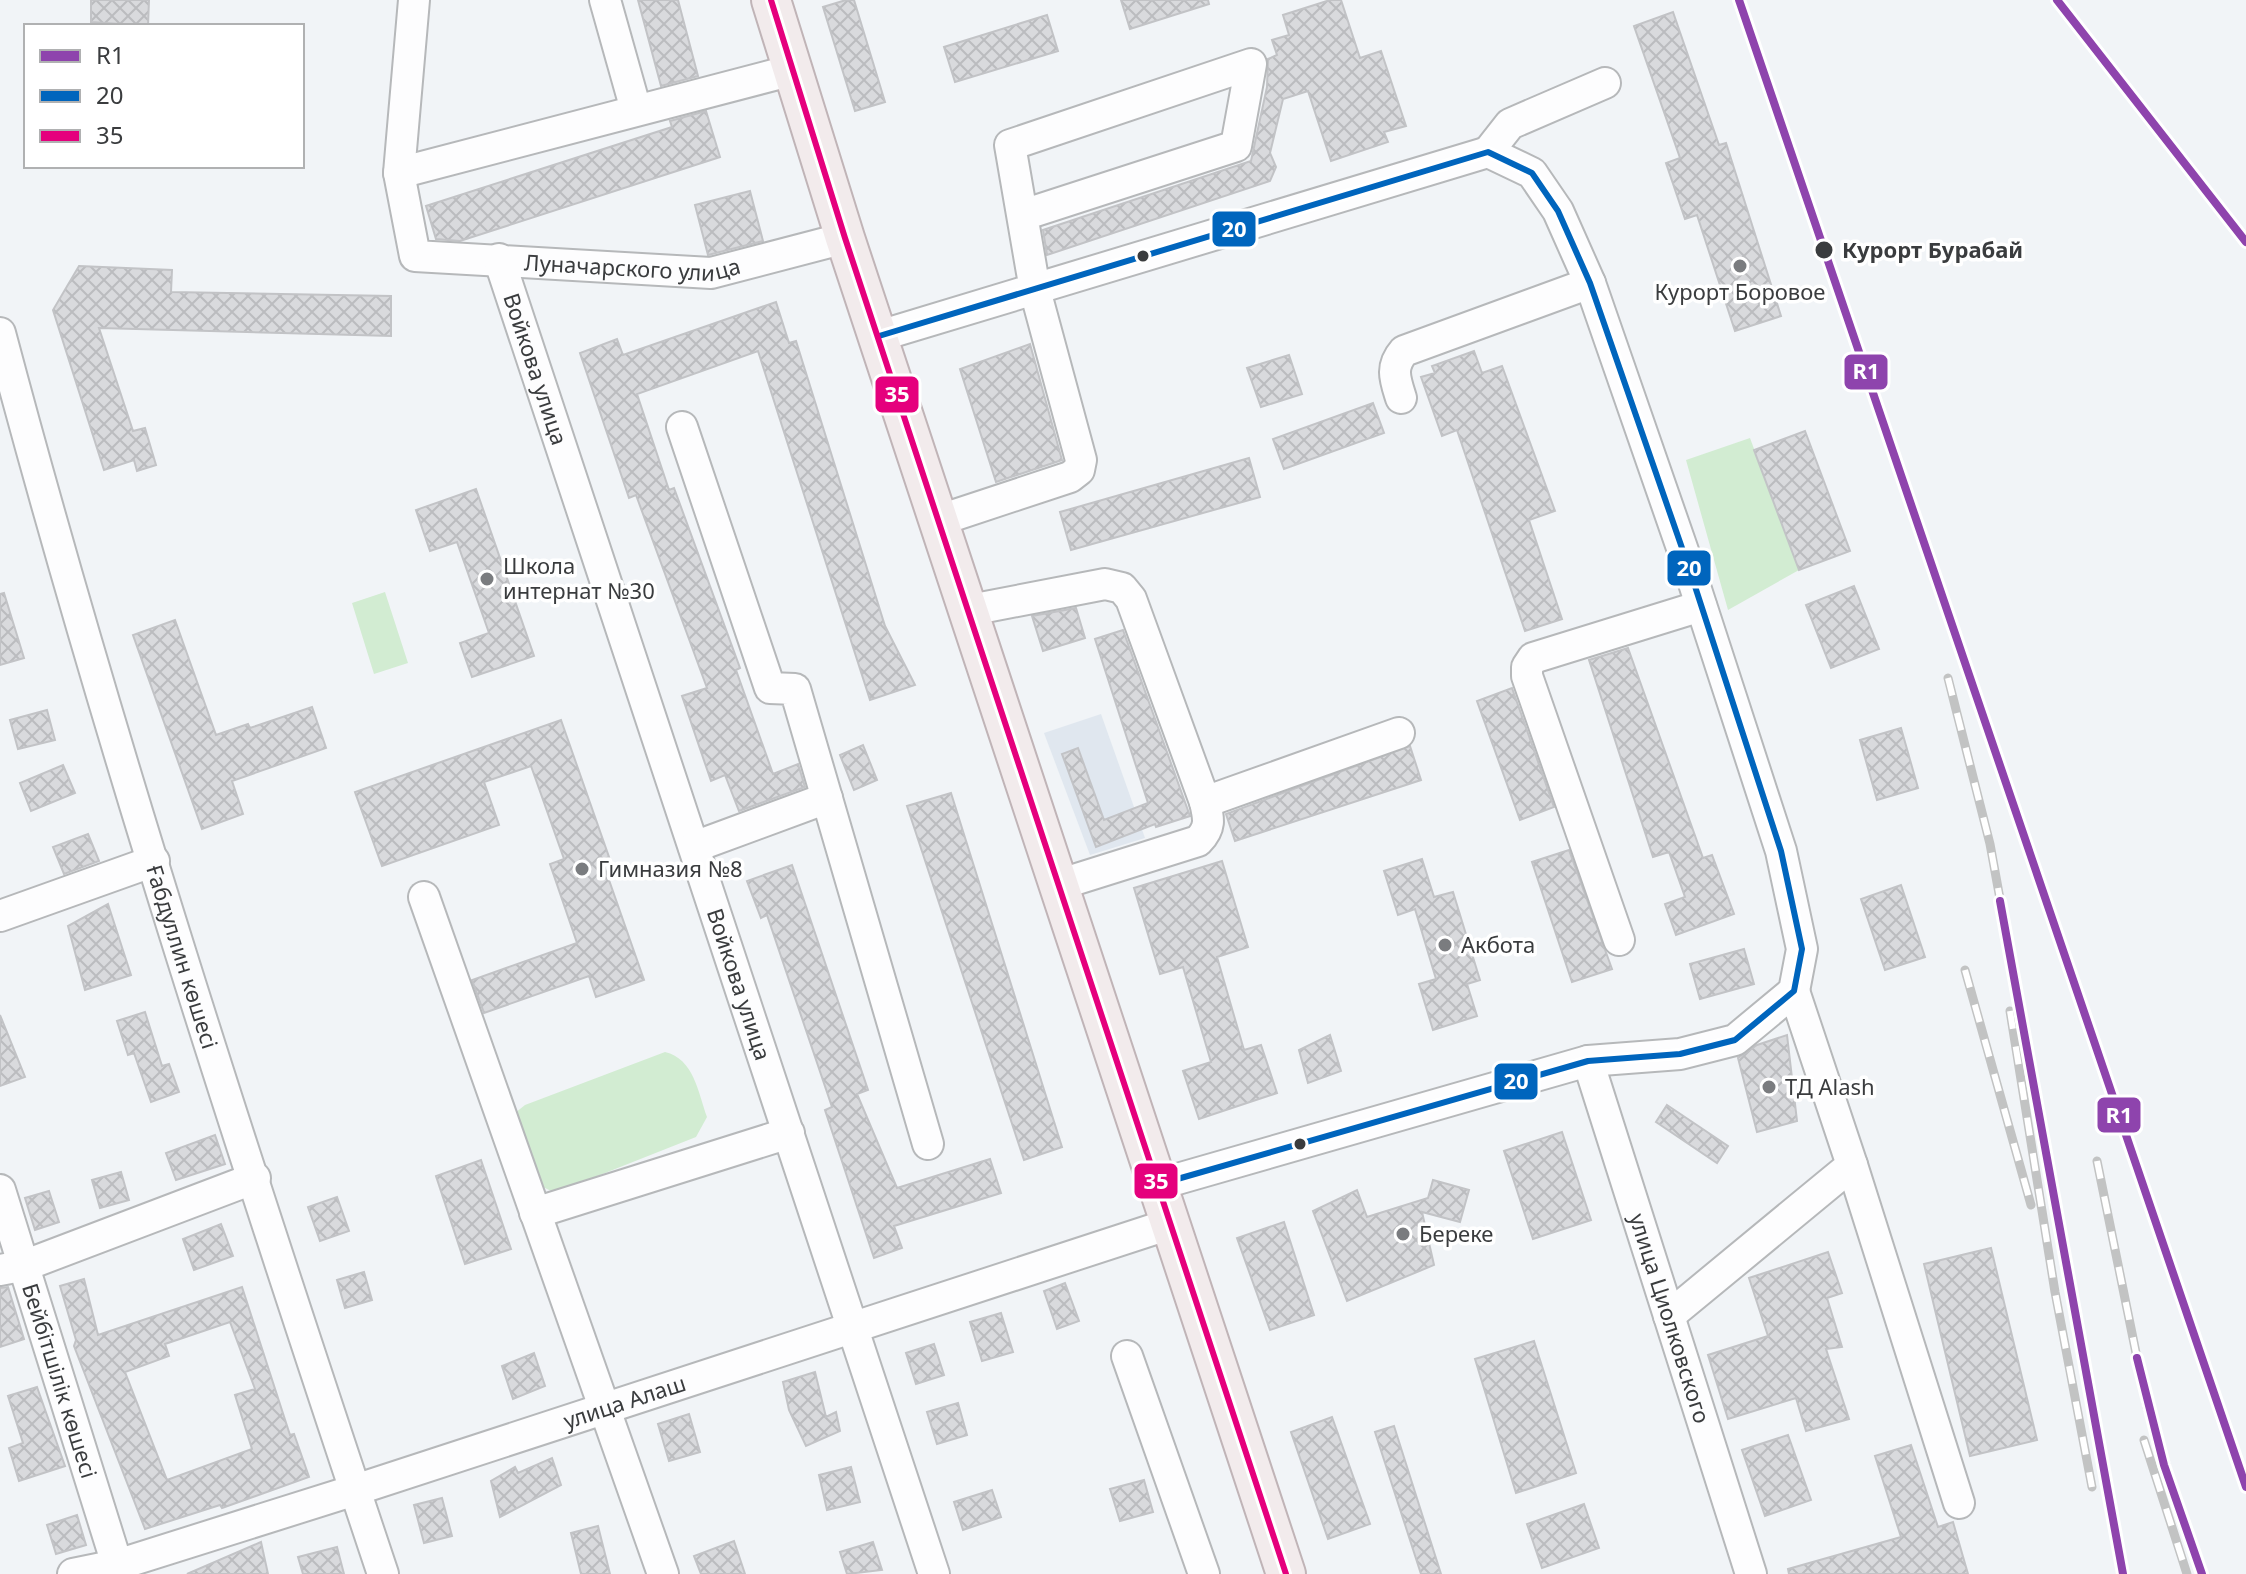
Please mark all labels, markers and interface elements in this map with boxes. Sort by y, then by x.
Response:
legend [24,24,304,168]
text: R1 [96,38,125,71]
text: 20 [96,78,123,111]
text: 35 [96,118,123,151]
line badge: 20 [1211,210,1257,248]
text: 20 [1221,213,1247,243]
place label: Курорт Бурабай [1842,234,2023,264]
marker: Курорт Бурабай [1813,239,1835,261]
street label: Луначарского улица [523,246,743,287]
unlabelled marker [1135,248,1151,264]
marker: Курорт Боровое [1731,257,1749,275]
place label: Курорт Боровое [1655,276,1825,306]
street label: Войкова улица [497,289,575,449]
line badge: R1 [1843,353,1889,391]
text: R1 [1852,355,1880,385]
line badge: 35 [874,375,920,414]
text: 35 [884,378,910,408]
line badge: 20 [1666,549,1712,587]
place label: Школа интернат №30 [503,550,655,605]
text: 20 [1676,552,1702,582]
marker: Школа интернат №30 [478,570,496,588]
place label: Гимназия №8 [598,853,743,883]
marker: Гимназия №8 [573,860,591,878]
street label: Ғабдуллин көшесі [140,861,226,1052]
street label: Войкова улица [701,904,779,1064]
place label: Акбота [1461,929,1535,959]
marker: Акбота [1436,936,1454,954]
line badge: 20 [1493,1062,1539,1101]
text: 20 [1503,1065,1529,1095]
place label: ТД Alash [1785,1071,1875,1101]
marker: ТД Alash [1760,1078,1778,1096]
line badge: R1 [2096,1096,2142,1134]
text: R1 [2105,1099,2133,1129]
unlabelled marker [1292,1136,1308,1152]
line badge: 35 [1133,1162,1179,1200]
text: 35 [1143,1165,1169,1195]
street label: улица Циолковского [1623,1209,1718,1427]
place label: Береке [1419,1218,1494,1248]
marker: Береке [1394,1225,1412,1243]
street label: Бейбітшілік көшесі [16,1279,105,1482]
street label: улица Алаш [559,1367,689,1435]

